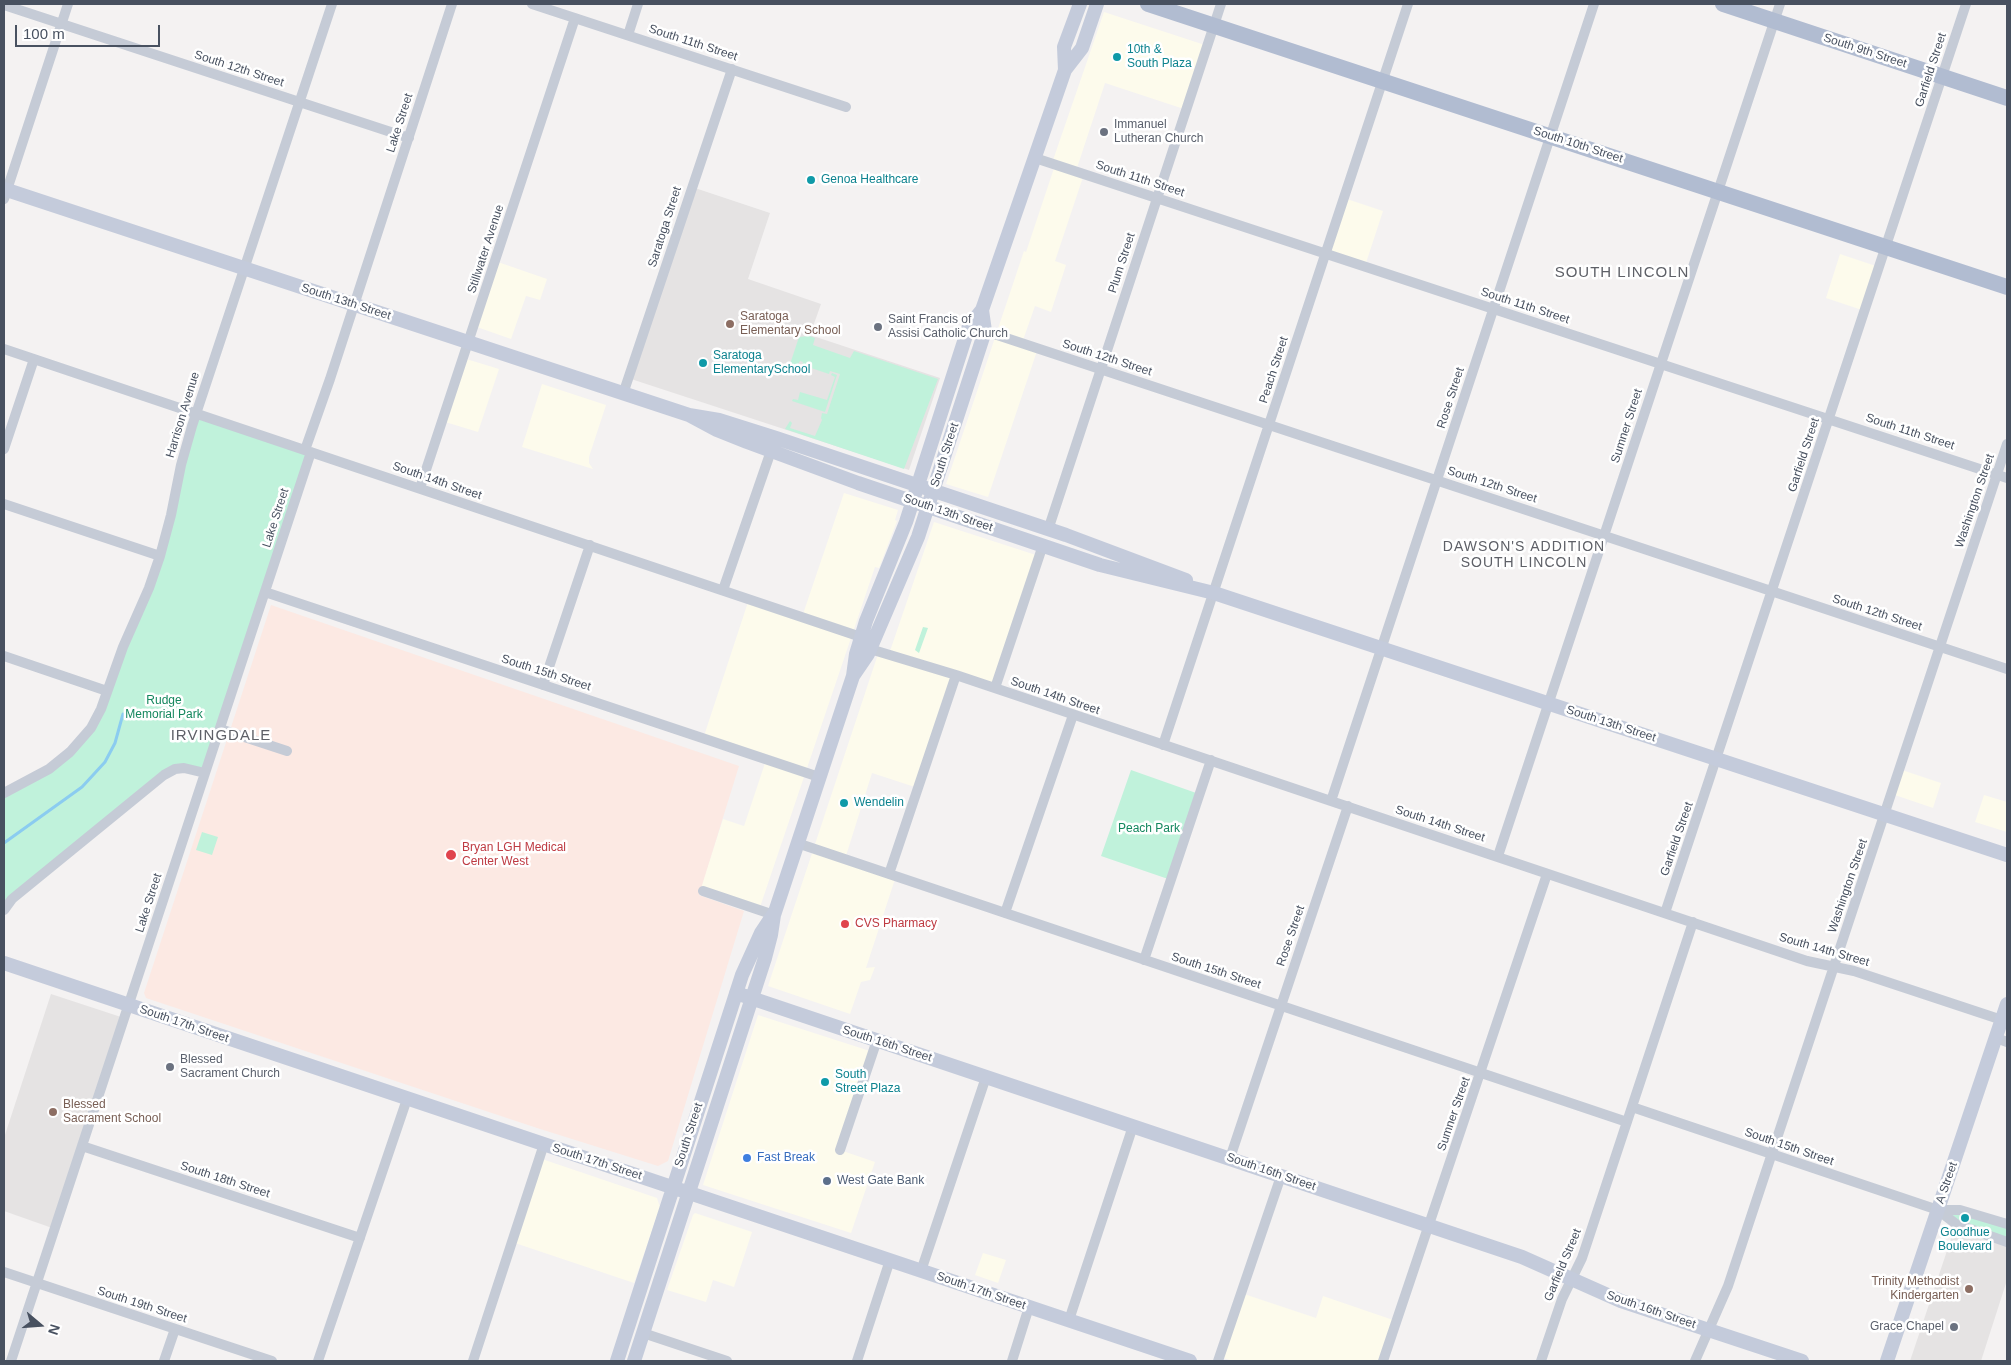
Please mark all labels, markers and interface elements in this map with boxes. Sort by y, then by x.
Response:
scale bar [18,15,162,47]
street label: South 11th Street [647,22,739,64]
text: 100 m [23,25,65,42]
street label: South 9th Street [1822,31,1908,71]
street label: Garfield Street [1912,31,1950,109]
place label: 10th & South Plaza [1127,43,1192,71]
street label: South 12th Street [192,48,286,90]
marker: 10th & South Plaza [1111,51,1123,63]
street label: Lake Street [384,92,416,154]
place label: Immanuel Lutheran Church [1114,118,1203,146]
street label: South 10th Street [1531,124,1625,166]
marker: Immanuel Lutheran Church [1098,126,1110,138]
street label: South 11th Street [1094,158,1186,200]
place label: Genoa Healthcare [821,173,918,187]
marker: Genoa Healthcare [805,174,817,186]
street label: Saratoga Street [645,185,685,269]
street label: Stillwater Avenue [465,203,507,295]
street label: Plum Street [1105,231,1139,295]
district label: SOUTH LINCOLN [1553,264,1691,282]
street label: South 13th Street [299,281,393,323]
street label: South 11th Street [1479,285,1571,327]
place label: Saratoga Elementary School [740,310,841,338]
place label: Saint Francis of Assisi Catholic Church [888,313,1008,341]
marker: Saratoga Elementary School [724,318,736,330]
marker: Saint Francis of Assisi Catholic Church [872,321,884,333]
street label: Peach Street [1256,335,1292,405]
street label: South 12th Street [1060,337,1154,379]
place label: Saratoga ElementarySchool [713,349,810,377]
marker: Saratoga ElementarySchool [697,357,709,369]
street label: Rose Street [1434,366,1468,430]
street label: Harrison Avenue [163,370,203,460]
street label: Sumner Street [1608,387,1646,465]
street label: South 11th Street [1864,411,1956,453]
street label: Garfield Street [1785,416,1823,494]
street label: South Street [928,421,962,489]
street label: Washington Street [1952,452,1998,550]
street label: South 14th Street [391,459,483,503]
street label: South 12th Street [1445,464,1539,506]
street label: Lake Street [260,487,292,549]
street label: South 13th Street [902,491,994,535]
district label: DAWSON'S ADDITION SOUTH LINCOLN [1441,539,1607,572]
street label: South 12th Street [1830,592,1924,634]
street label: South 15th Street [499,652,593,694]
street label: South 14th Street [1009,674,1101,718]
park label: Rudge Memorial Park [125,694,203,722]
street label: South 13th Street [1564,703,1658,745]
district label: IRVINGDALE [169,727,273,745]
place label: Wendelin [854,796,904,810]
marker: Wendelin [838,797,850,809]
street label: Garfield Street [1658,800,1696,878]
street label: South 14th Street [1393,803,1487,845]
park label: Peach Park [1118,822,1180,836]
street label: Washington Street [1825,837,1871,935]
place label: Bryan LGH Medical Center West [462,841,566,869]
marker: Bryan LGH Medical Center West [444,848,458,862]
street label: Lake Street [133,872,165,934]
street label: Rose Street [1274,904,1308,968]
place label: CVS Pharmacy [855,917,937,931]
marker: CVS Pharmacy [839,918,851,930]
street label: South 14th Street [1777,930,1871,970]
street label: South 15th Street [1169,950,1263,992]
street label: South 17th Street [138,1002,230,1046]
street label: South 16th Street [840,1023,934,1065]
place label: Blessed Sacrament Church [180,1053,280,1081]
marker: Blessed Sacrament Church [164,1061,176,1073]
place label: South Street Plaza [835,1068,900,1096]
street label: Sumner Street [1435,1075,1473,1153]
marker: South Street Plaza [819,1076,831,1088]
place label: Blessed Sacrament School [63,1098,161,1126]
street label: South Street [672,1101,706,1169]
marker: Blessed Sacrament School [47,1106,59,1118]
street label: South 15th Street [1743,1125,1835,1169]
street label: South 17th Street [550,1141,644,1183]
street label: South 16th Street [1225,1150,1317,1194]
place label: Fast Break [757,1151,815,1165]
marker: Fast Break [741,1152,753,1164]
street label: South 18th Street [178,1159,272,1201]
street label: A Street [1933,1160,1961,1206]
place label: West Gate Bank [837,1174,924,1188]
marker: West Gate Bank [821,1175,833,1187]
marker: Goodhue Boulevard [1959,1212,1971,1224]
place label: Goodhue Boulevard [1938,1226,1992,1254]
street label: Garfield Street [1541,1227,1585,1303]
street label: South 17th Street [935,1269,1027,1313]
place label: Trinity Methodist Kindergarten [1871,1275,1959,1303]
marker: Trinity Methodist Kindergarten [1963,1283,1975,1295]
street label: South 19th Street [95,1284,189,1326]
street label: South 16th Street [1605,1288,1697,1332]
north arrow [15,1300,65,1350]
place label: Grace Chapel [1870,1320,1944,1334]
marker: Grace Chapel [1948,1321,1960,1333]
text: N [45,1322,63,1337]

